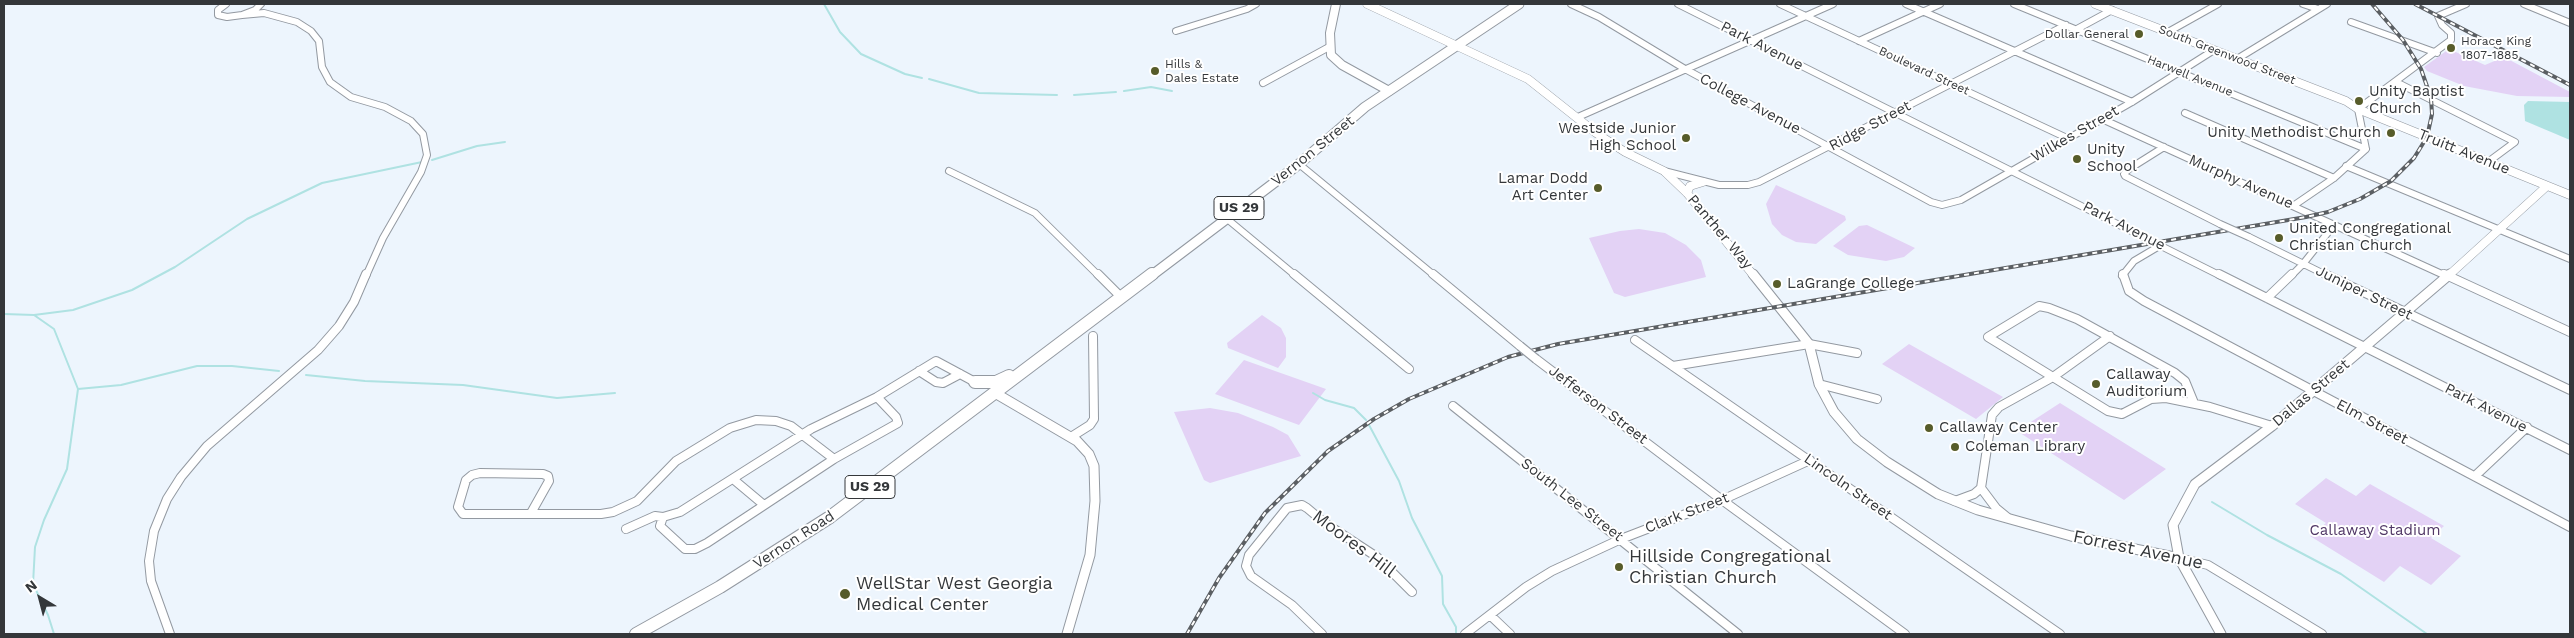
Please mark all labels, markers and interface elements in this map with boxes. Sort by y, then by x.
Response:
street label: Park Avenue [1718,17,1806,75]
street label: South Greenwood Street [2157,22,2297,88]
place label: Dollar General [2045,27,2129,41]
marker: Dollar General [2133,28,2145,40]
place label: Horace King 1807-1885 [2461,34,2531,62]
marker: Horace King 1807-1885 [2445,42,2457,54]
street label: Boulevard Street [1876,44,1972,98]
street label: Harwell Avenue [2145,52,2235,100]
place label: Hills & Dales Estate [1165,57,1239,85]
marker: Hills & Dales Estate [1149,65,1161,77]
street label: College Avenue [1696,70,1804,138]
place label: Unity Baptist Church [2369,83,2464,118]
marker: Unity Baptist Church [2353,95,2365,107]
street label: Ridge Street [1826,97,1914,155]
street label: Wilkes Street [2028,102,2122,166]
street label: Vernon Street [1268,112,1358,190]
place label: Westside Junior High School [1558,120,1676,155]
place label: Unity Methodist Church [2207,124,2381,142]
street label: Truitt Avenue [2416,125,2512,179]
marker: Unity Methodist Church [2385,127,2397,139]
marker: Westside Junior High School [1680,132,1692,144]
place label: Unity School [2087,141,2137,176]
street label: Murphy Avenue [2186,151,2296,213]
marker: Unity School [2071,153,2083,165]
place label: Lamar Dodd Art Center [1498,170,1588,205]
marker: Lamar Dodd Art Center [1592,182,1604,194]
street label: Panther Way [1684,191,1756,273]
road number: US 29 [1214,197,1264,220]
street label: Park Avenue [2080,197,2168,255]
place label: United Congregational Christian Church [2289,220,2451,255]
marker: United Congregational Christian Church [2273,232,2285,244]
street label: Juniper Street [2313,262,2415,324]
place label: LaGrange College [1787,275,1915,293]
marker: LaGrange College [1771,278,1783,290]
street label: Dallas Street [2269,356,2353,430]
street label: Jefferson Street [1545,362,1651,448]
place label: Callaway Auditorium [2106,366,2187,401]
marker: Callaway Auditorium [2090,378,2102,390]
street label: Park Avenue [2442,379,2530,437]
street label: Elm Street [2333,396,2411,448]
place label: Callaway Center [1939,419,2058,437]
marker: Callaway Center [1923,422,1935,434]
place label: Coleman Library [1965,438,2085,456]
marker: Coleman Library [1949,441,1961,453]
street label: Lincoln Street [1800,450,1896,524]
street label: South Lee Street [1517,454,1627,546]
road number: US 29 [845,476,895,498]
street label: Clark Street [1643,489,1731,537]
street label: Moores Hill [1308,506,1400,582]
street label: Vernon Road [750,507,838,573]
park label: Callaway Stadium [2310,522,2440,540]
street label: Forrest Avenue [2071,526,2205,574]
place label: Hillside Congregational Christian Church [1629,546,1831,588]
marker: Hillside Congregational Christian Church [1613,561,1625,573]
north arrow [15,573,65,623]
place label: WellStar West Georgia Medical Center [856,573,1053,616]
text: N [22,577,40,596]
marker: WellStar West Georgia Medical Center [838,587,852,601]

